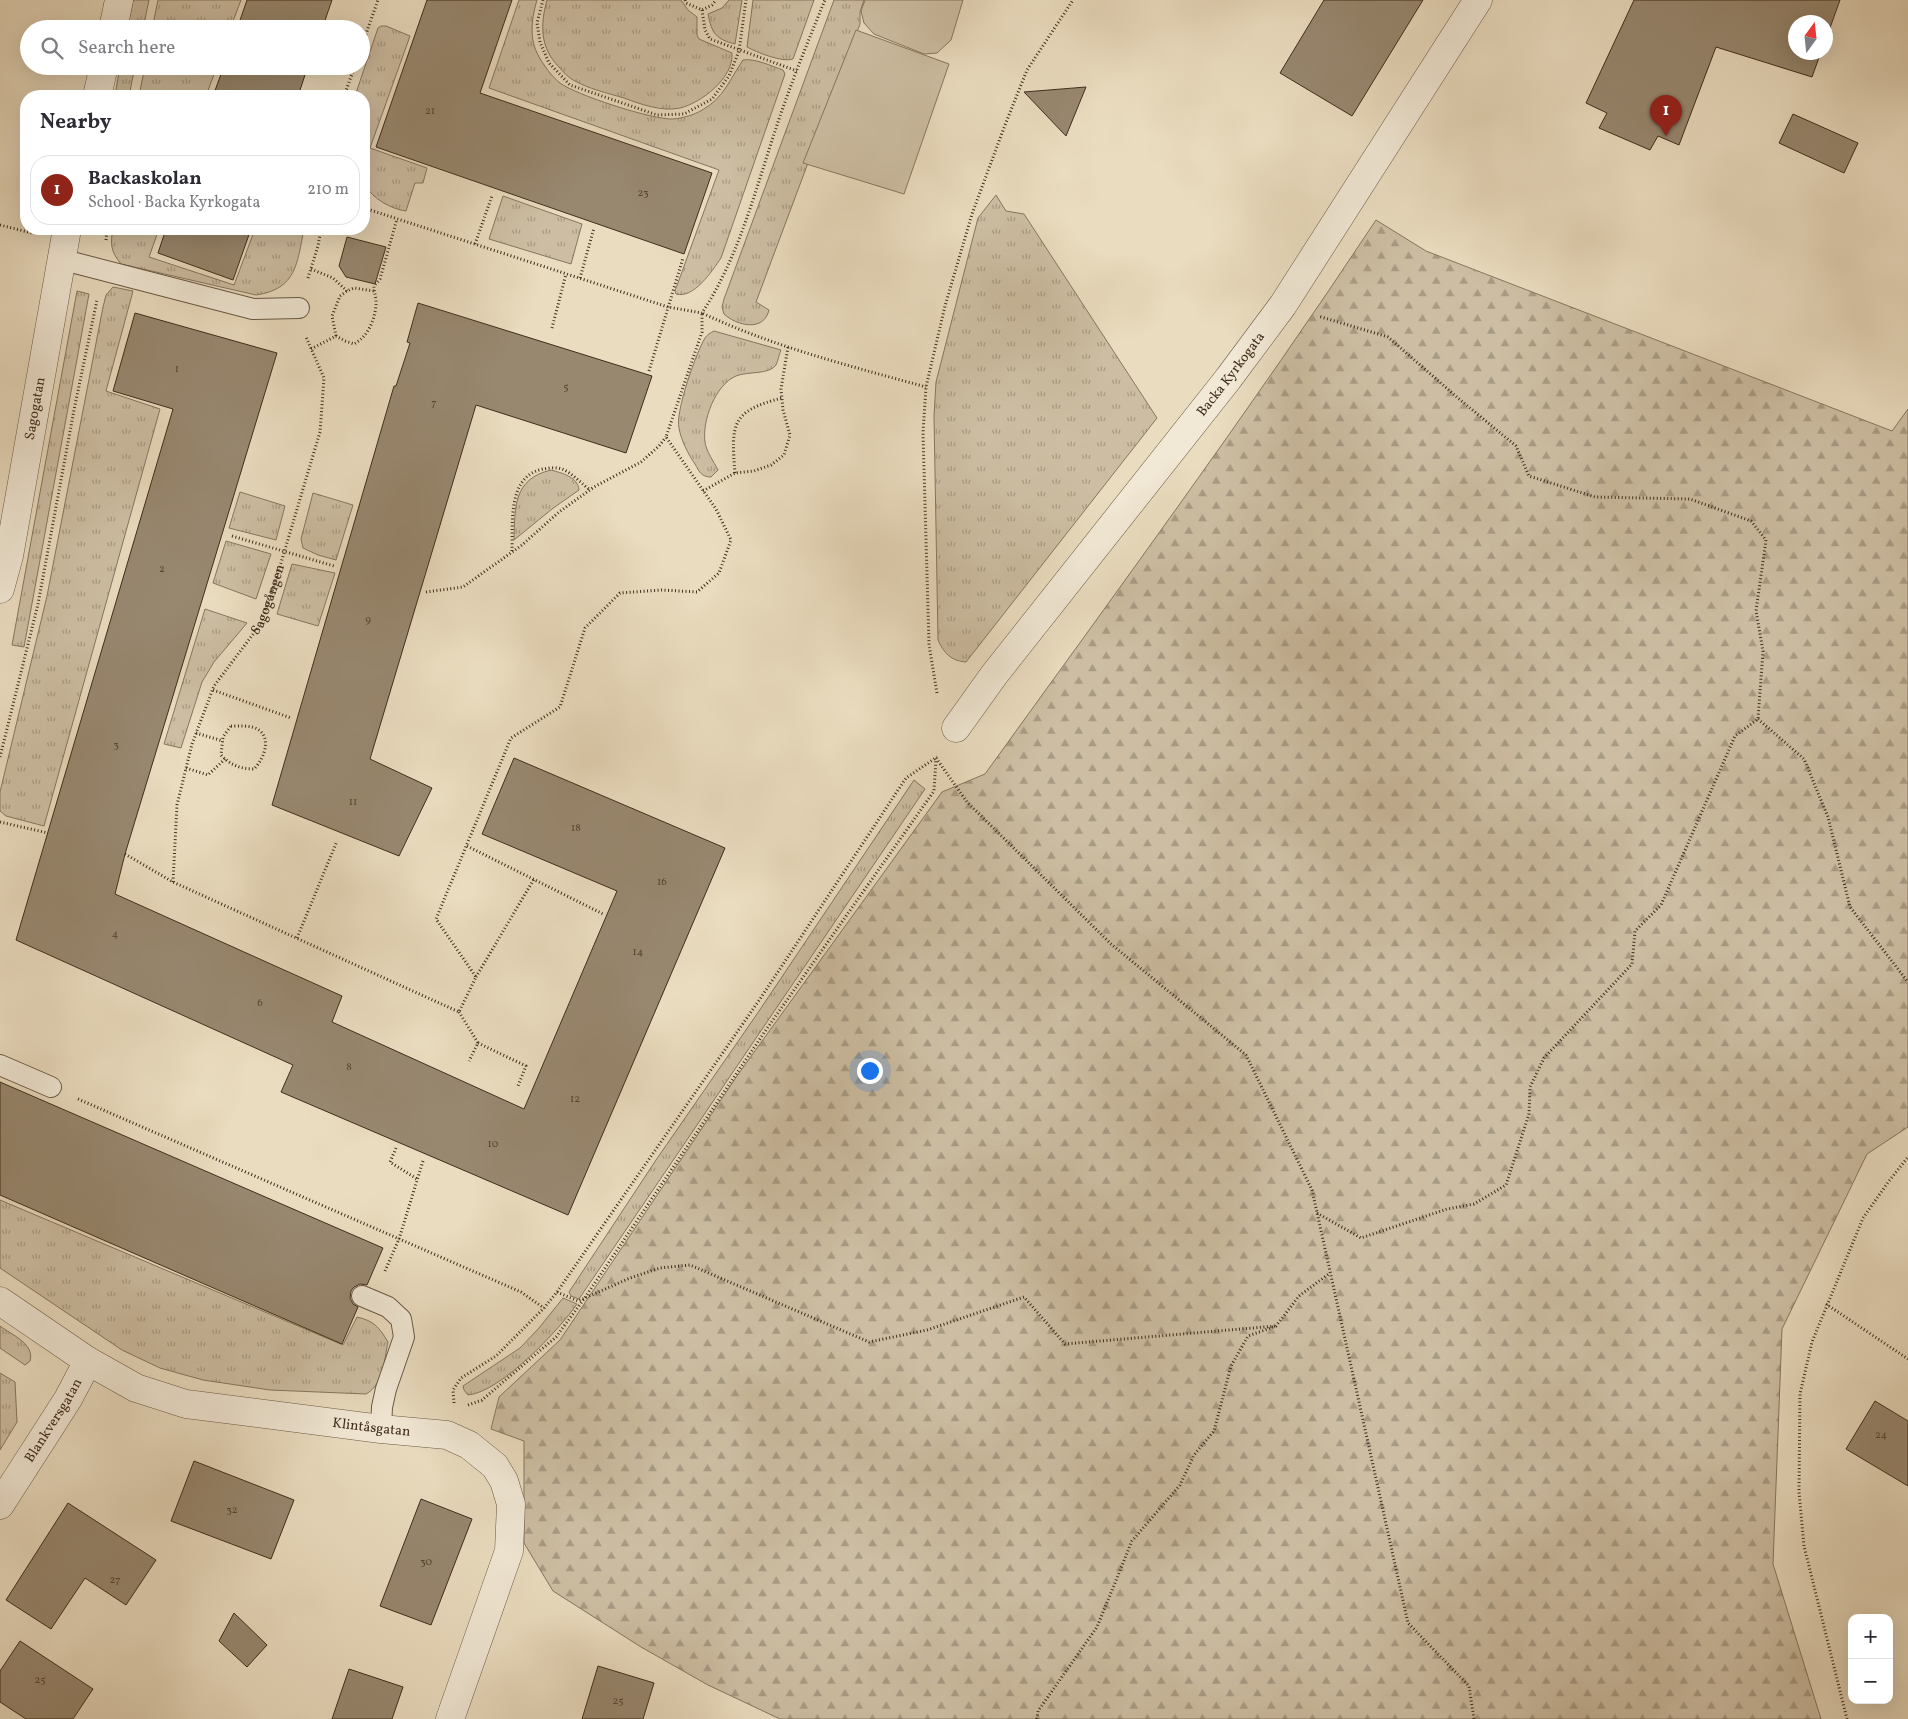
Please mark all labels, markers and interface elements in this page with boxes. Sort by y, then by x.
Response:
north arrow [1788,15,1833,60]
search box [20,20,370,75]
icon: search [38,34,66,62]
text: Search here [78,35,175,61]
pin: 1 [1650,95,1682,136]
house number: 21 [425,104,435,119]
text: Nearby [40,108,111,137]
text: Backaskolan [88,166,202,192]
text: 1 [54,179,60,201]
text: 210 m [307,179,349,201]
house number: 23 [637,186,649,201]
text: School · Backa Kyrkogata [88,192,260,214]
street label: Backa Kyrkogata [1192,328,1269,421]
house number: 1 [175,362,179,377]
street label: Sagogatan [20,376,50,441]
house number: 5 [563,380,569,395]
house number: 7 [431,396,437,411]
house number: 2 [159,562,165,577]
street label: Sagogången [246,562,290,639]
house number: 9 [365,613,371,628]
house number: 3 [113,738,119,753]
house number: 11 [349,795,357,810]
house number: 18 [571,821,581,836]
house number: 16 [657,875,667,890]
house number: 4 [112,927,119,942]
house number: 14 [633,945,644,960]
house number: 6 [257,996,263,1011]
your location [857,1058,883,1084]
house number: 8 [346,1060,352,1075]
house number: 12 [570,1092,580,1107]
house number: 10 [488,1137,499,1152]
street label: Blankversgatan [20,1375,87,1466]
street label: Klintåsgatan [331,1413,411,1441]
house number: 24 [1875,1428,1887,1443]
house number: 32 [226,1503,238,1518]
house number: 30 [420,1555,432,1570]
house number: 27 [110,1573,120,1588]
map controls [1848,1614,1893,1704]
button: + [1848,1614,1893,1659]
button: − [1848,1659,1893,1704]
house number: 25 [34,1673,46,1688]
house number: 25 [612,1694,624,1709]

